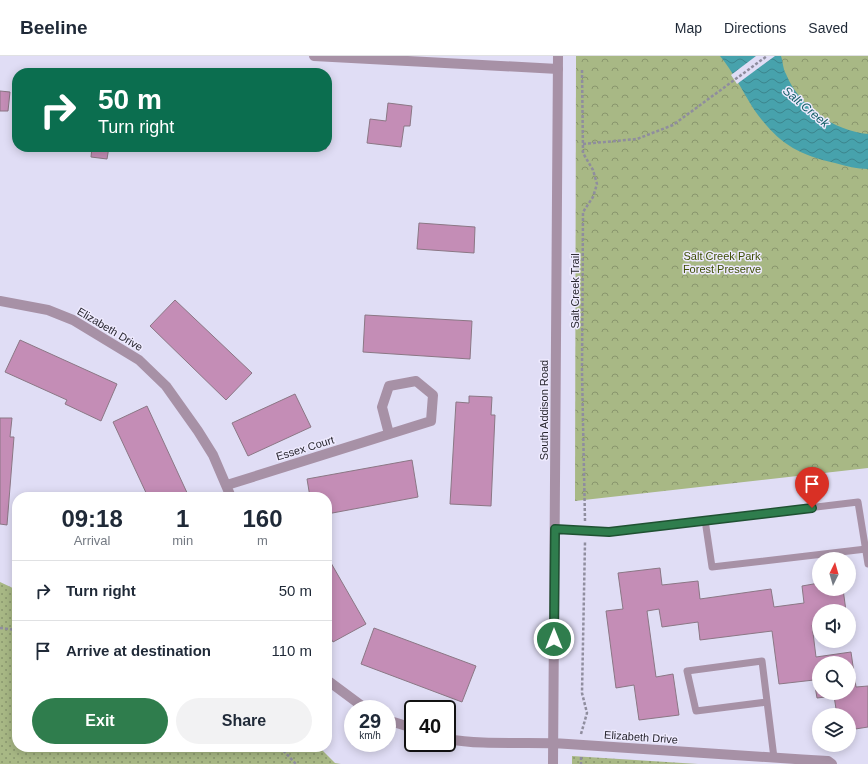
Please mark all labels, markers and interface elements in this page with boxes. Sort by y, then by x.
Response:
text: Beeline [20,17,88,38]
text: Map [675,20,702,36]
text: Directions [724,20,786,36]
text: Saved [808,20,848,36]
icon: right [32,84,84,136]
text: 50 m [98,84,162,115]
water label: Salt Creek [780,84,833,131]
text: Turn right [98,117,174,137]
park label: Salt Creek Park Forest Preserve [683,250,761,275]
street label: Salt Creek Trail [569,253,581,329]
street label: Elizabeth Drive [75,305,145,353]
street label: South Addison Road [538,360,550,460]
street label: Essex Court [275,434,335,462]
pin [795,467,829,508]
icon: arrive [801,473,823,495]
text: 09:18 [61,505,123,532]
text: 1 [176,505,189,532]
text: 160 [243,505,283,532]
text: Arrival [74,533,111,548]
text: min [172,533,193,548]
text: m [257,533,268,548]
north arrow [812,552,856,596]
map controls [812,552,856,752]
icon: right [32,580,54,602]
text: Turn right [66,582,136,599]
text: 50 m [279,582,312,599]
button: sound [812,604,856,648]
position arrow [533,618,575,660]
icon: arrive [32,640,54,662]
text: Arrive at destination [66,642,211,659]
text: 110 m [271,642,312,659]
button: search [812,656,856,700]
button: Exit [32,698,168,744]
button: Share [176,698,312,744]
speed limit sign: 40 [404,700,456,752]
button: layers [812,708,856,752]
text: 29 [359,710,381,732]
street label: Elizabeth Drive [604,728,678,746]
text: km/h [359,730,381,741]

